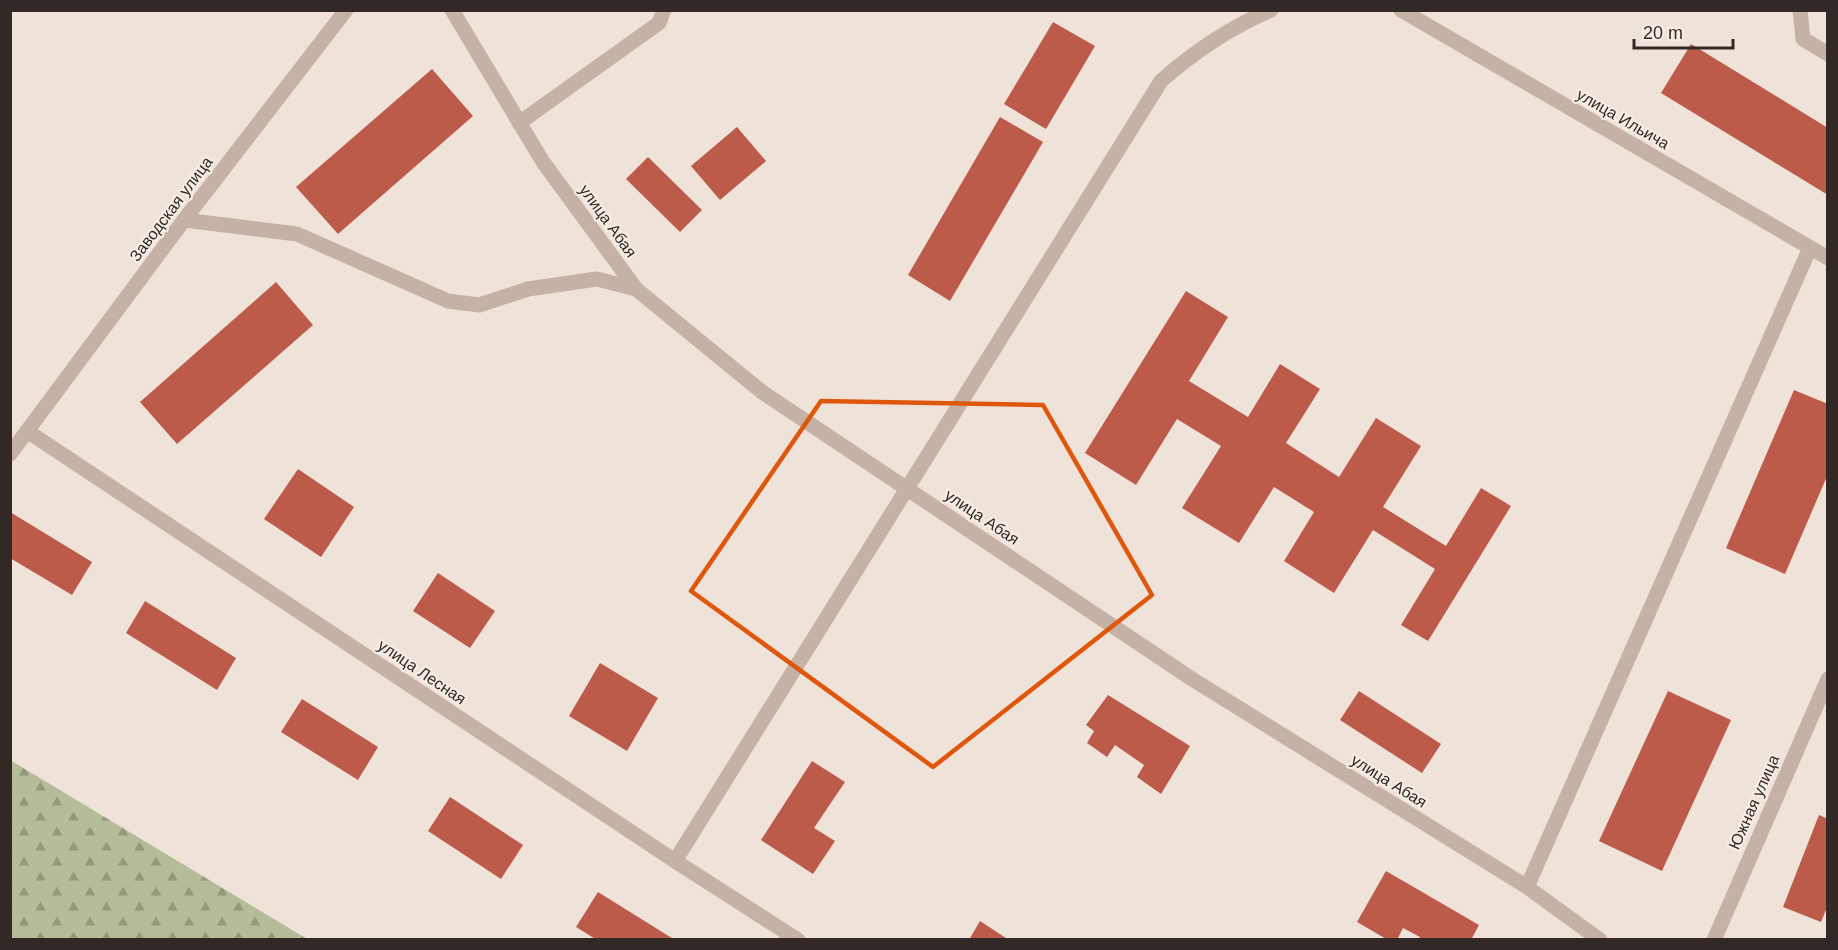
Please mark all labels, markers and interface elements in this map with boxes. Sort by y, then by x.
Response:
scale bar [1634,12,1733,50]
text: 20 m [1643,23,1683,43]
street label: улица Ильича [1574,86,1672,152]
street label: Заводская улица [126,153,216,264]
street label: улица Абая [576,181,640,261]
street label: улица Абая [942,486,1022,548]
street label: улица Лесная [375,636,469,708]
street label: улица Абая [1348,751,1430,811]
street label: Южная улица [1726,752,1782,852]

